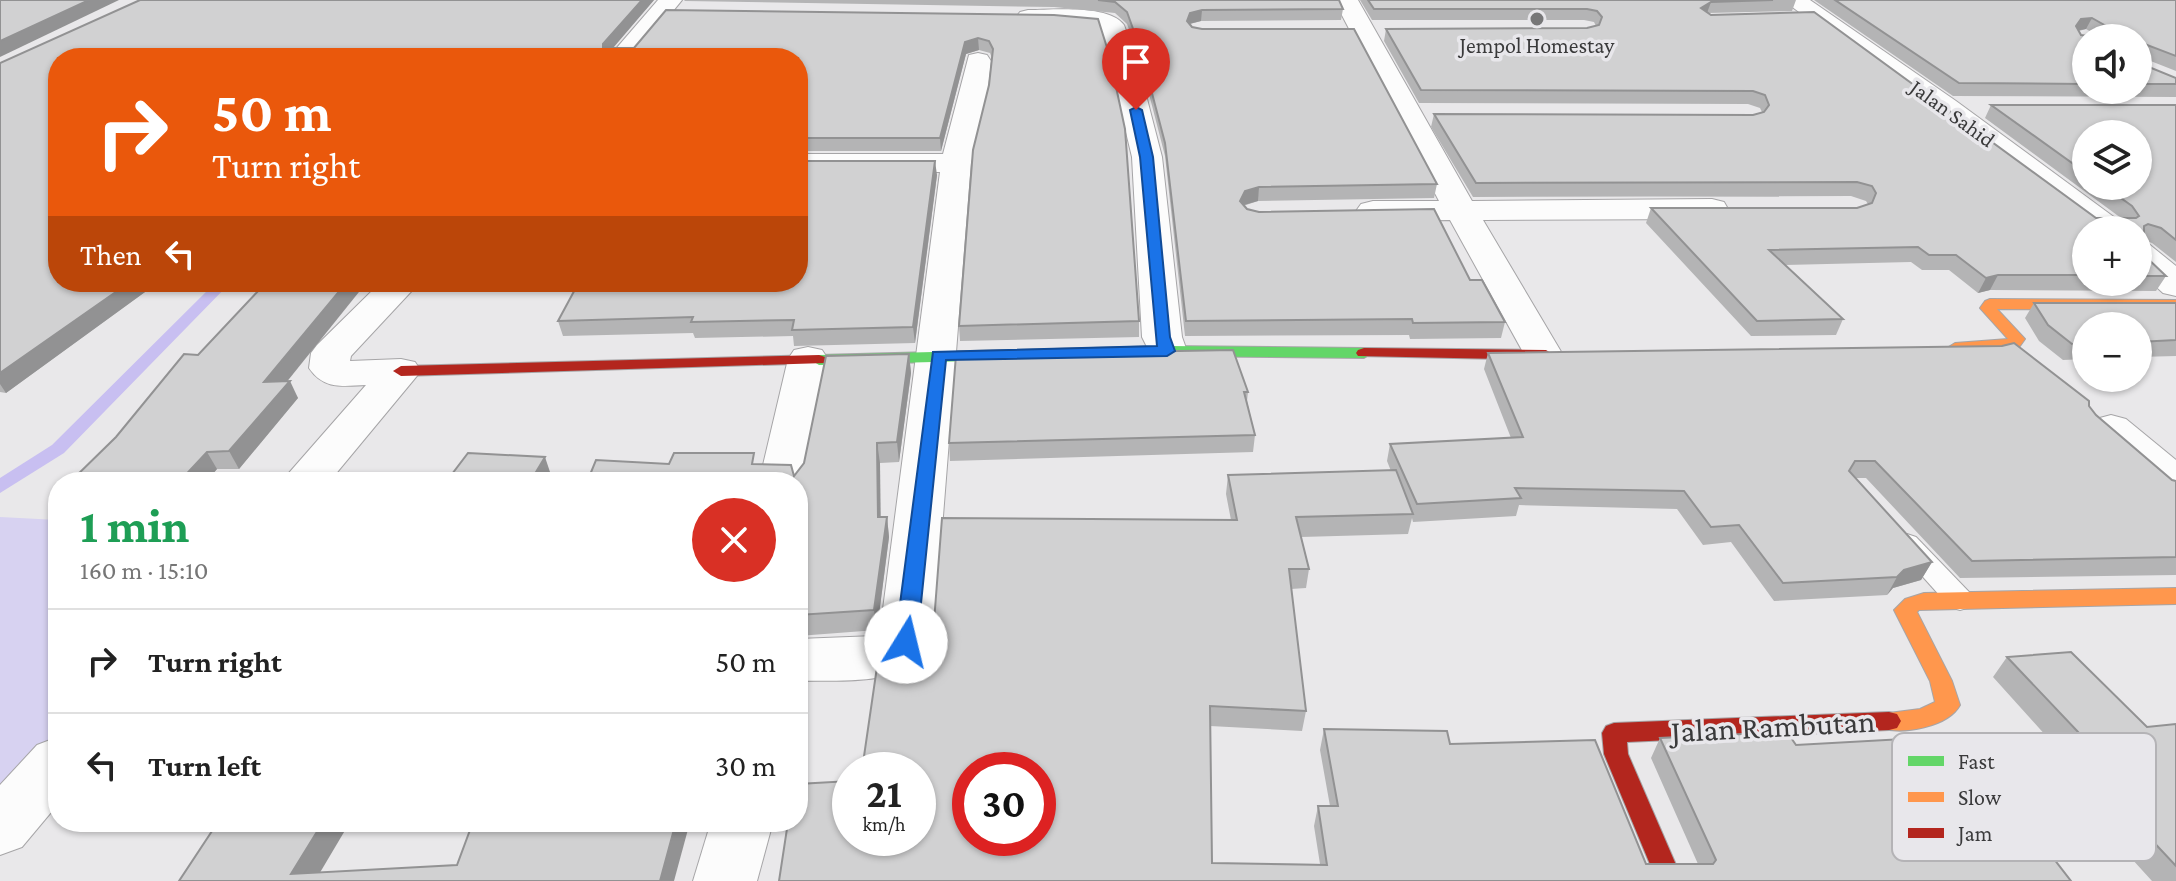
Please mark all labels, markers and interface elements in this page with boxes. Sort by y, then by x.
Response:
marker: Jempol Homestay [1528,10,1546,28]
map controls [2072,24,2152,392]
button: sound [2072,24,2152,104]
pin [1102,28,1170,110]
place label: Jempol Homestay [1458,33,1615,58]
icon: arrive [1114,40,1158,84]
street label: Jalan Sahid [1904,73,2000,153]
icon: right [80,80,184,184]
text: 50 m [212,81,332,143]
button: layers [2072,120,2152,200]
text: Turn right [212,146,360,186]
button: + [2072,216,2152,296]
icon: left [158,232,202,276]
text: Then [80,238,142,271]
button: − [2072,312,2152,392]
button: close [692,498,776,582]
text: 1 min [80,499,189,552]
text: 160 m · 15:10 [80,556,208,585]
position arrow [864,600,948,684]
icon: right [80,639,124,683]
text: Turn right [148,645,282,678]
text: 50 m [715,645,776,678]
street label: Jalan Rambutan [1667,703,1876,749]
legend [1892,733,2156,861]
icon: left [80,743,124,787]
text: Turn left [148,749,261,782]
text: 30 m [715,749,776,782]
text: Fast [1958,749,1995,774]
speed limit sign: 30 [952,752,1056,856]
text: 21 [866,771,902,816]
text: Slow [1958,785,2002,810]
text: km/h [862,813,906,835]
text: Jam [1956,821,1993,846]

